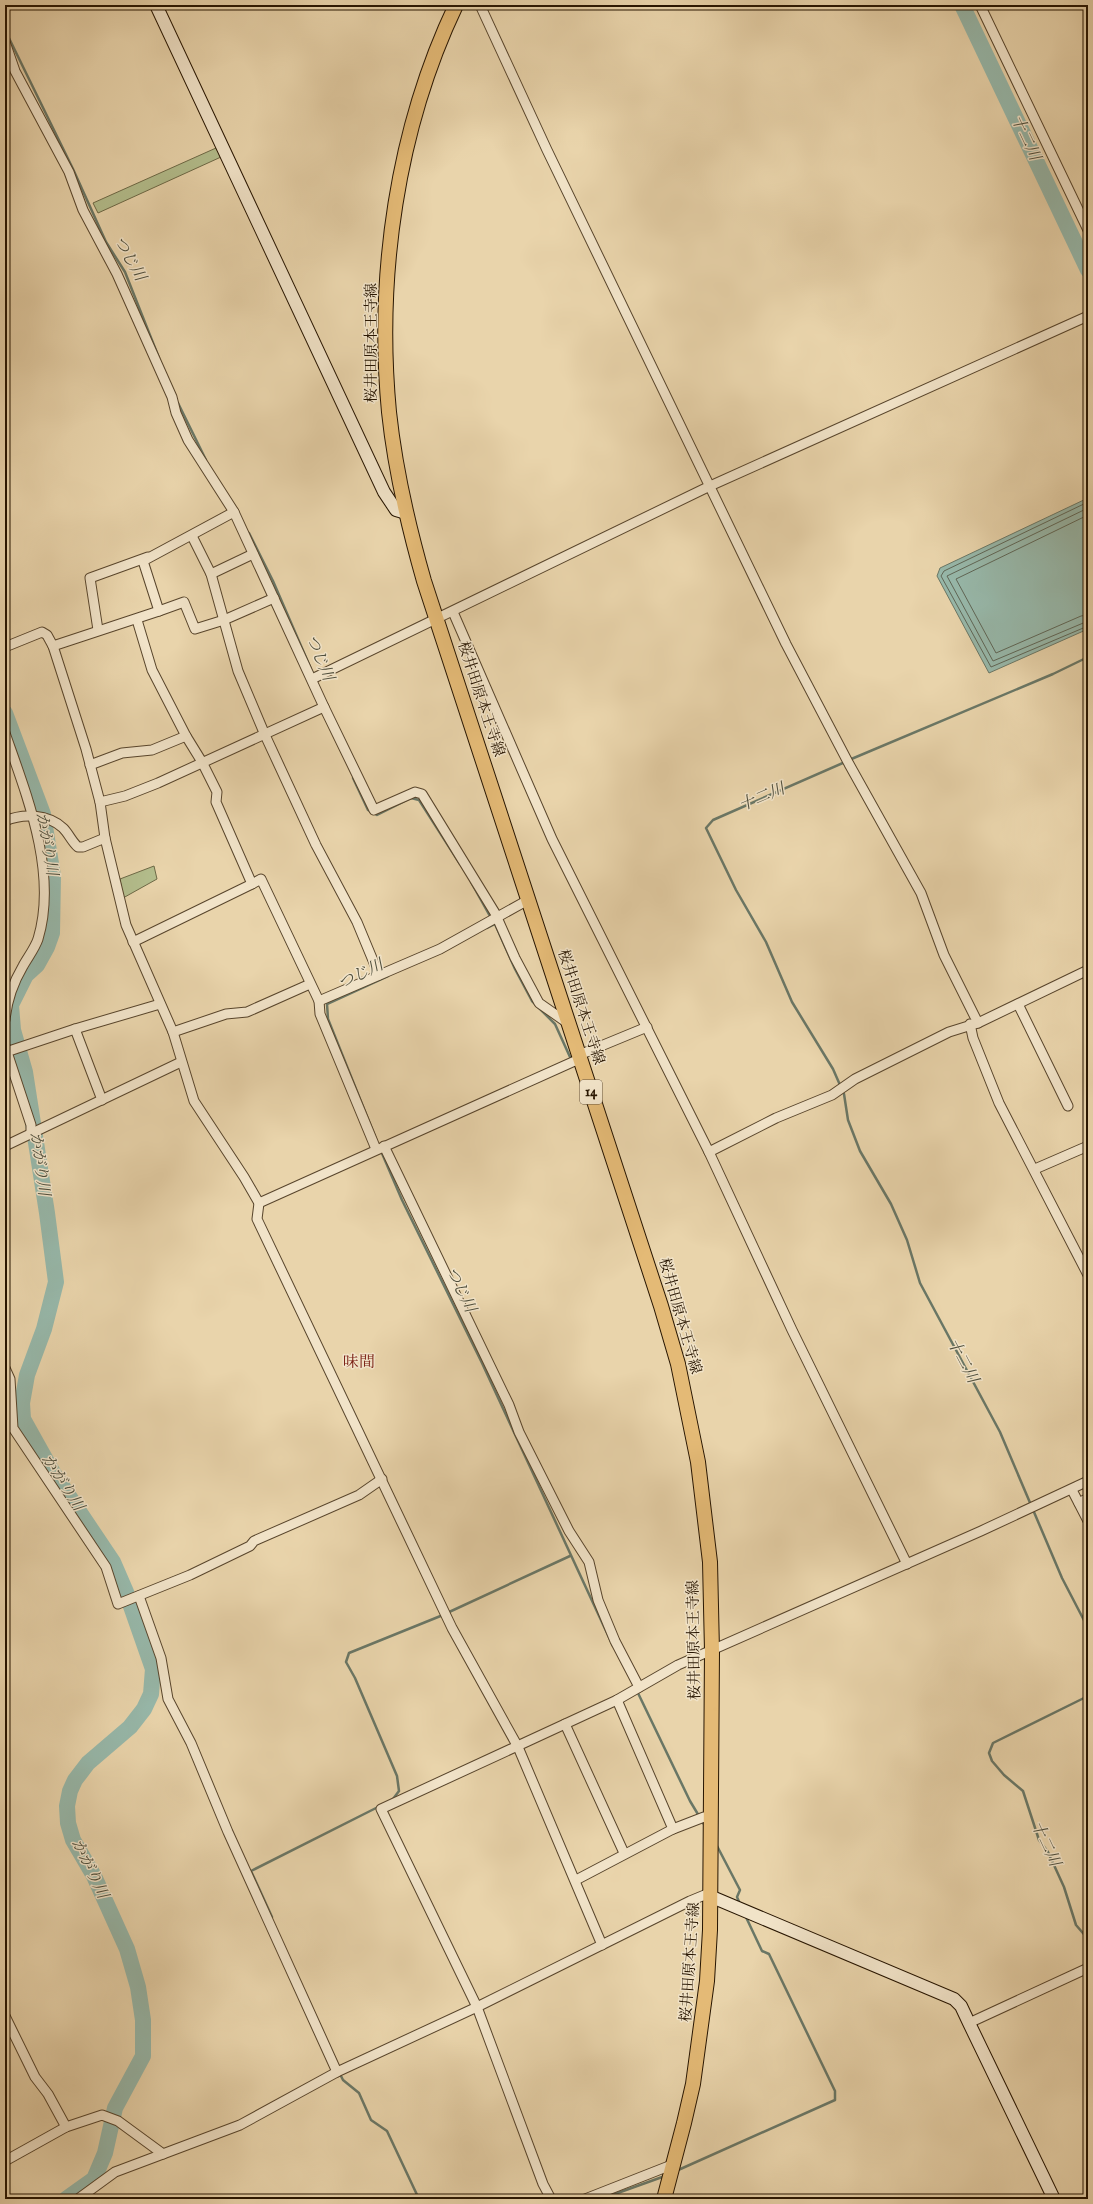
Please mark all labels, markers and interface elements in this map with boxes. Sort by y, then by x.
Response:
water label: 十二川 [1006,112,1045,166]
water label: つじ川 [109,233,150,287]
street label: 桜井田原本王寺線 [362,283,381,403]
water label: つじ川 [300,632,338,686]
street label: 桜井田原本王寺線 [453,639,509,759]
water label: 十二川 [736,779,790,817]
water label: かがり川 [31,811,62,879]
street label: 桜井田原本王寺線 [553,947,609,1067]
water label: つじ川 [335,955,389,995]
road number: 14 [580,1080,602,1104]
water label: かがり川 [25,1131,54,1199]
street label: 桜井田原本王寺線 [654,1256,706,1376]
water label: つじ川 [440,1264,480,1318]
water label: 十二川 [942,1335,983,1389]
district label: 味間 [343,1353,375,1373]
water label: かがり川 [36,1451,89,1517]
street label: 桜井田原本王寺線 [683,1580,705,1700]
water label: 十二川 [1026,1818,1065,1872]
water label: かがり川 [66,1836,113,1904]
street label: 桜井田原本王寺線 [676,1901,704,2023]

